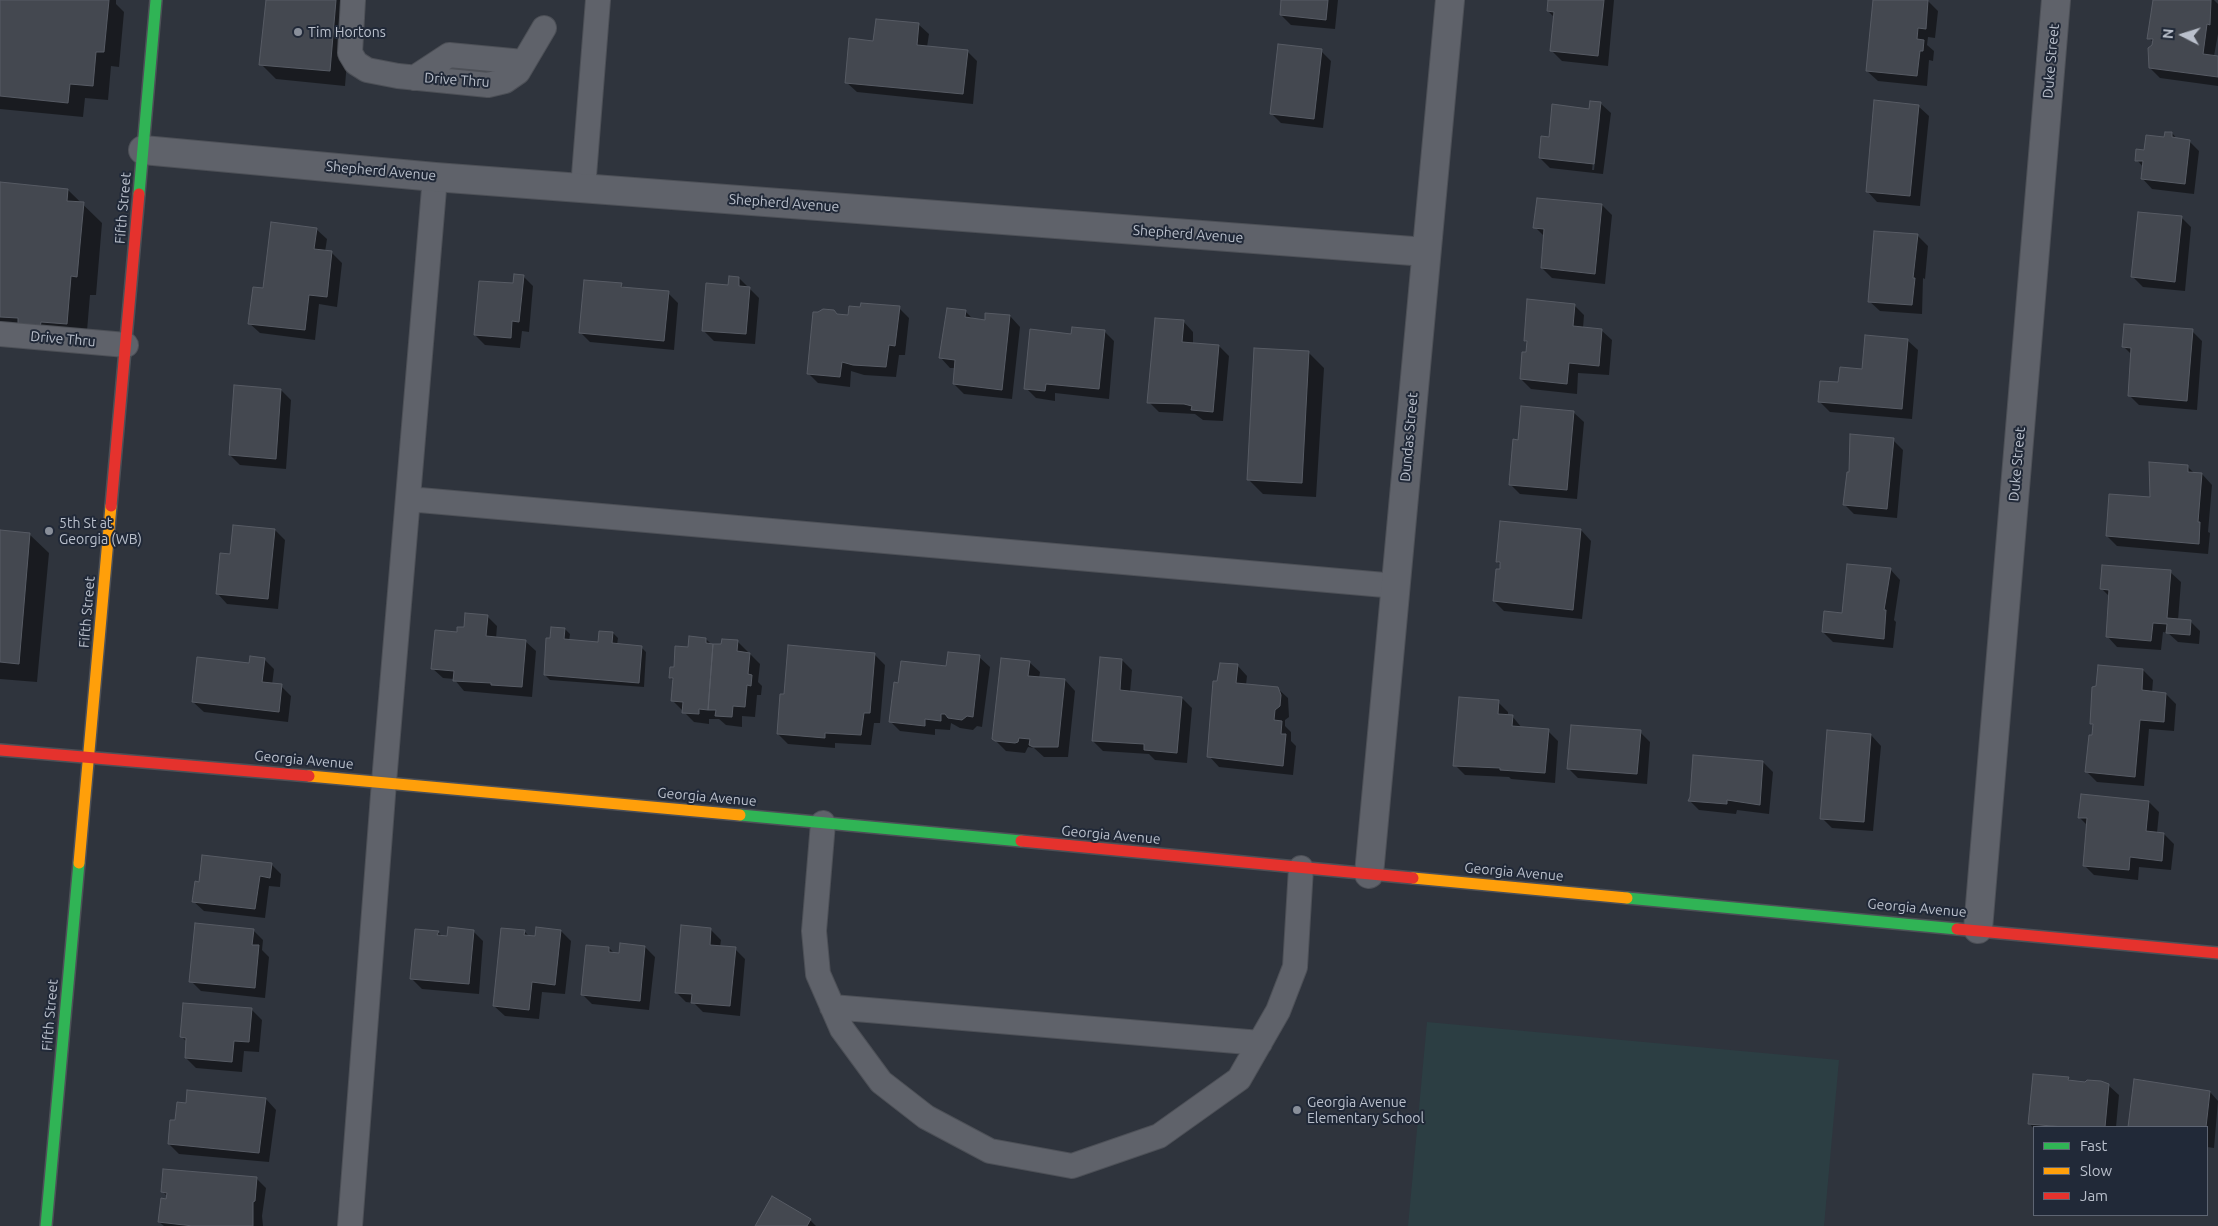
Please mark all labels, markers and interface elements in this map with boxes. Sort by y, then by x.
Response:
north arrow [2158,10,2208,60]
street label: Duke Street [2039,23,2063,99]
place label: Tim Hortons [308,24,386,40]
marker: Tim Hortons [292,26,304,38]
text: N [2160,28,2176,40]
street label: Drive Thru [424,69,490,91]
street label: Shepherd Avenue [325,158,437,184]
street label: Fifth Street [111,171,135,245]
street label: Shepherd Avenue [728,191,840,215]
street label: Shepherd Avenue [1132,222,1244,246]
street label: Drive Thru [30,328,96,350]
street label: Dundas Street [1397,392,1421,482]
street label: Duke Street [2005,426,2029,502]
place label: 5th St at Georgia (WB) [59,515,142,548]
marker: 5th St at Georgia (WB) [43,525,55,537]
street label: Fifth Street [75,575,99,649]
street label: Georgia Avenue [254,747,354,773]
street label: Georgia Avenue [657,784,757,810]
street label: Georgia Avenue [1061,822,1161,848]
street label: Georgia Avenue [1464,859,1564,885]
street label: Georgia Avenue [1867,895,1967,921]
street label: Fifth Street [38,978,62,1052]
place label: Georgia Avenue Elementary School [1307,1094,1424,1126]
marker: Georgia Avenue Elementary School [1291,1104,1303,1116]
legend [2033,1126,2208,1216]
text: Fast [2080,1137,2107,1154]
text: Slow [2080,1162,2112,1179]
text: Jam [2080,1187,2108,1204]

